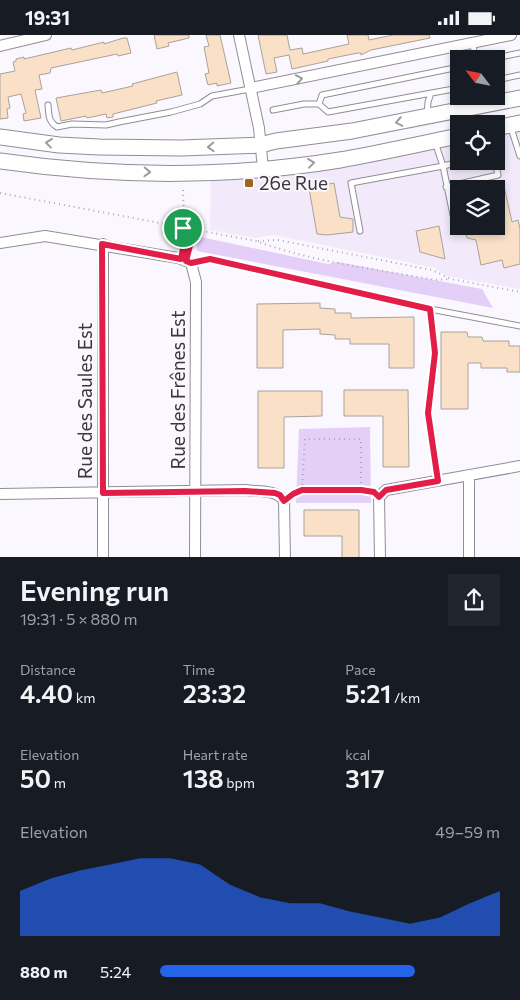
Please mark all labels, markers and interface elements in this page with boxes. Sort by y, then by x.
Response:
text: 19:31 [25,6,70,29]
north arrow [450,50,505,105]
map controls [450,50,505,235]
one-way arrow [294,74,303,84]
button: locate [450,115,505,170]
one-way arrow [395,117,404,127]
one-way arrow [45,138,53,149]
one-way arrow [207,142,215,152]
one-way arrow [307,159,316,169]
one-way arrow [144,167,151,177]
place label: 26e Rue [259,171,328,194]
marker: 26e Rue [243,177,255,189]
button: layers [450,180,505,235]
pin [162,207,204,249]
icon: arrive [169,214,197,242]
street label: Rue des Frênes Est [166,310,189,469]
street label: Rue des Saules Est [73,322,96,479]
text: Evening run [20,573,169,607]
button: share [448,574,500,626]
text: 19:31 · 5 × 880 m [20,609,137,628]
text: Distance [20,661,76,678]
text: Time [183,661,215,678]
text: Pace [345,661,376,678]
text: 4.40 [20,678,73,708]
text: 23:32 [183,678,246,708]
text: 5:21 [345,678,391,708]
text: km [73,689,95,706]
text: /km [391,689,420,706]
text: Elevation [20,746,79,763]
text: Heart rate [183,746,248,763]
text: kcal [345,746,370,763]
text: 50 [20,763,51,793]
text: 138 [183,763,224,793]
text: 317 [345,763,384,793]
text: m [51,774,66,791]
text: bpm [224,774,255,791]
text: Elevation [20,822,88,841]
text: 49–59 m [435,822,500,841]
text: 880 m [20,962,67,981]
text: 5:24 [100,962,131,981]

